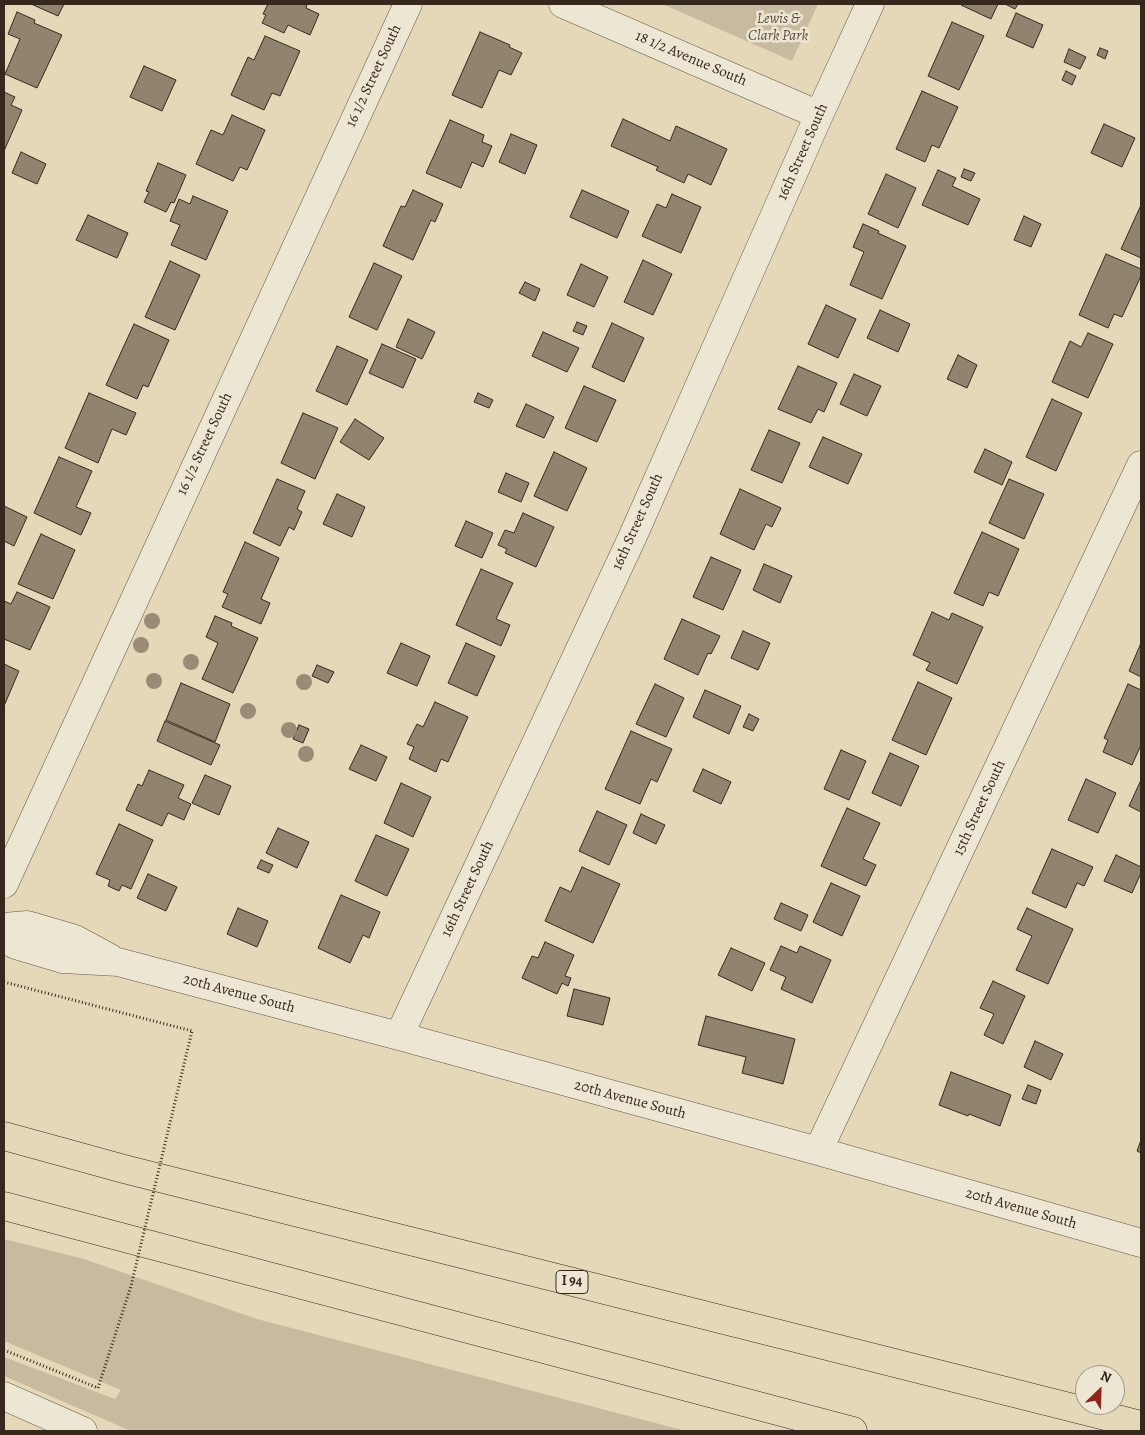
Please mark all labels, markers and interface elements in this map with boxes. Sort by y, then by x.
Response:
park label: Lewis & Clark Park [748,10,808,45]
street label: 16 1/2 Street South [342,22,406,130]
street label: 18 1/2 Avenue South [633,27,749,91]
street label: 16th Street South [774,101,832,203]
street label: 16 1/2 Street South [173,390,237,498]
street label: 16th Street South [609,471,667,573]
street label: 15th Street South [950,757,1010,859]
street label: 16th Street South [438,838,498,940]
street label: 20th Avenue South [181,970,297,1018]
street label: 20th Avenue South [572,1076,688,1124]
street label: 20th Avenue South [963,1185,1079,1233]
road number: I 94 [556,1270,588,1294]
north arrow [1075,1365,1125,1415]
text: N [1097,1366,1114,1388]

